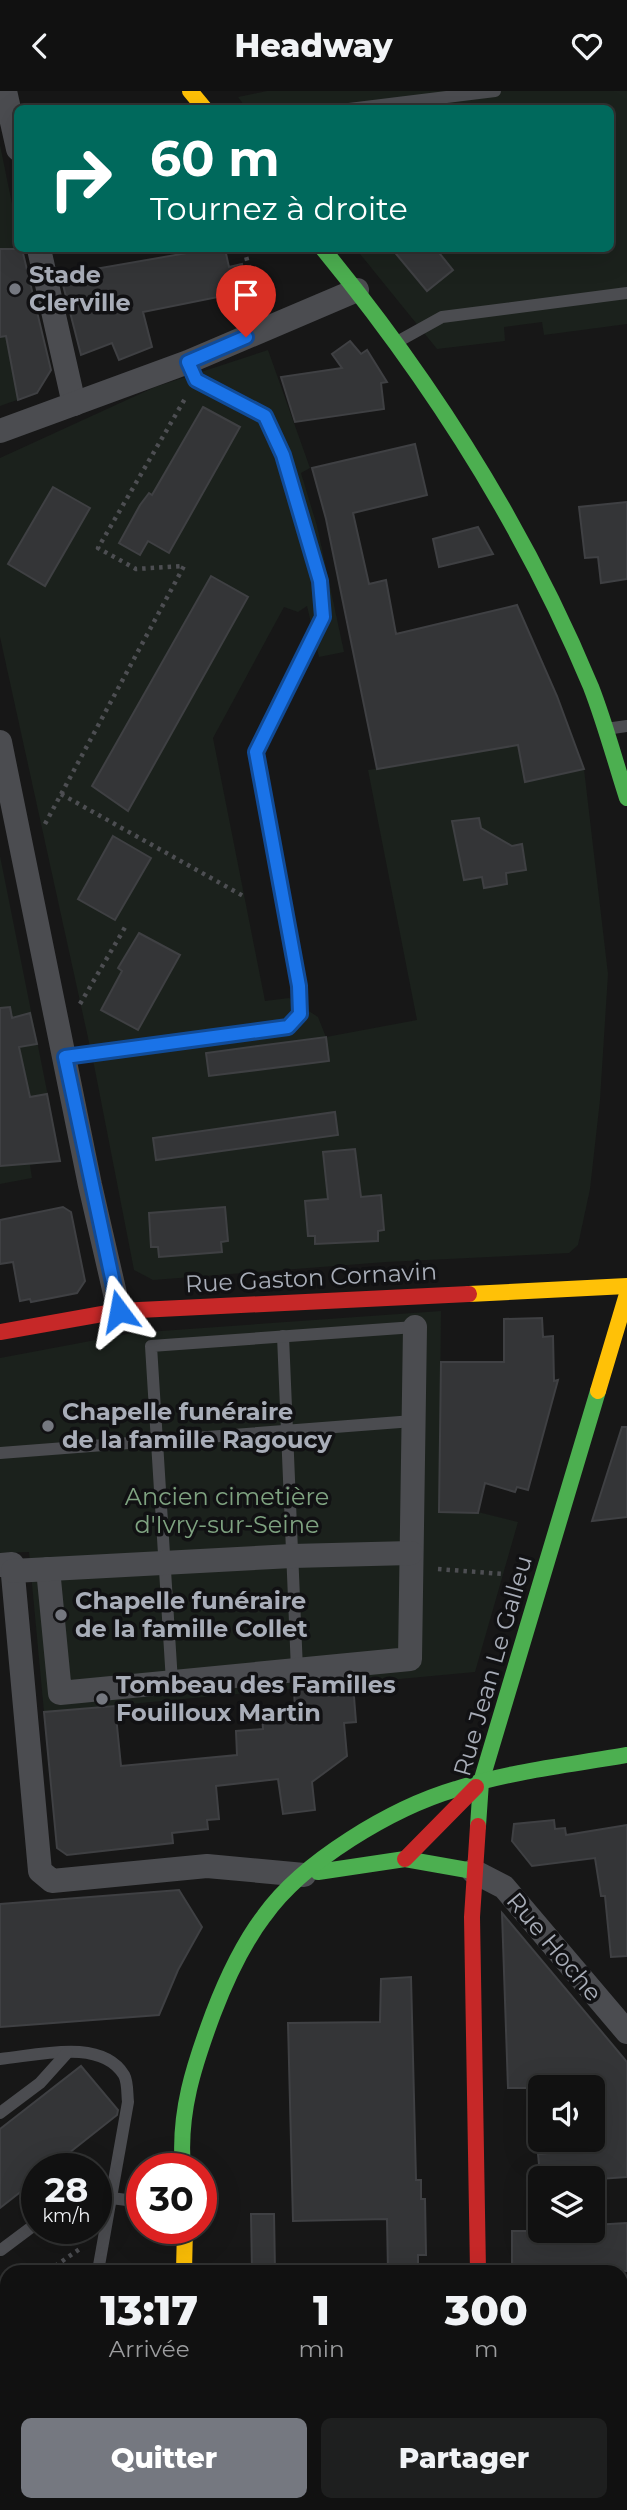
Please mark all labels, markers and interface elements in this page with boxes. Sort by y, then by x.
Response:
text: Headway [234,26,393,65]
icon: back [21,27,59,65]
icon: heart [568,27,606,65]
text: 60 m [150,129,280,188]
icon: right [35,133,126,224]
text: Tournez à droite [150,189,408,228]
place label: Stade Clerville [29,260,131,317]
pin [216,265,276,337]
icon: arrive [227,276,265,314]
marker: Stade Clerville [7,281,23,297]
street label: Rue Gaston Cornavin [184,1256,438,1299]
position arrow [82,1274,156,1348]
place label: Chapelle funéraire de la famille Ragoucy [62,1397,333,1454]
marker: Chapelle funéraire de la famille Ragoucy [40,1418,56,1434]
park label: Ancien cimetière d'Ivry-sur-Seine [125,1482,329,1539]
street label: Rue Jean Le Galleu [447,1552,538,1779]
place label: Chapelle funéraire de la famille Collet [75,1586,308,1643]
marker: Chapelle funéraire de la famille Collet [53,1607,69,1623]
place label: Tombeau des Familles Fouilloux Martin [116,1670,396,1727]
marker: Tombeau des Familles Fouilloux Martin [94,1691,110,1707]
street label: Rue Hoche [501,1886,608,2007]
map controls [528,2075,605,2243]
button: sound [528,2075,605,2152]
speed limit sign: 30 [126,2153,217,2244]
button: layers [528,2166,605,2243]
text: 28 [45,2168,88,2211]
text: km/h [42,2205,91,2227]
text: 13:17 [100,2284,198,2336]
text: 1 [313,2284,330,2336]
text: 300 [445,2284,528,2336]
text: Arrivée [109,2335,190,2363]
text: min [298,2335,345,2363]
text: m [474,2335,498,2363]
button: Quitter [21,2418,307,2498]
button: Partager [321,2418,607,2498]

